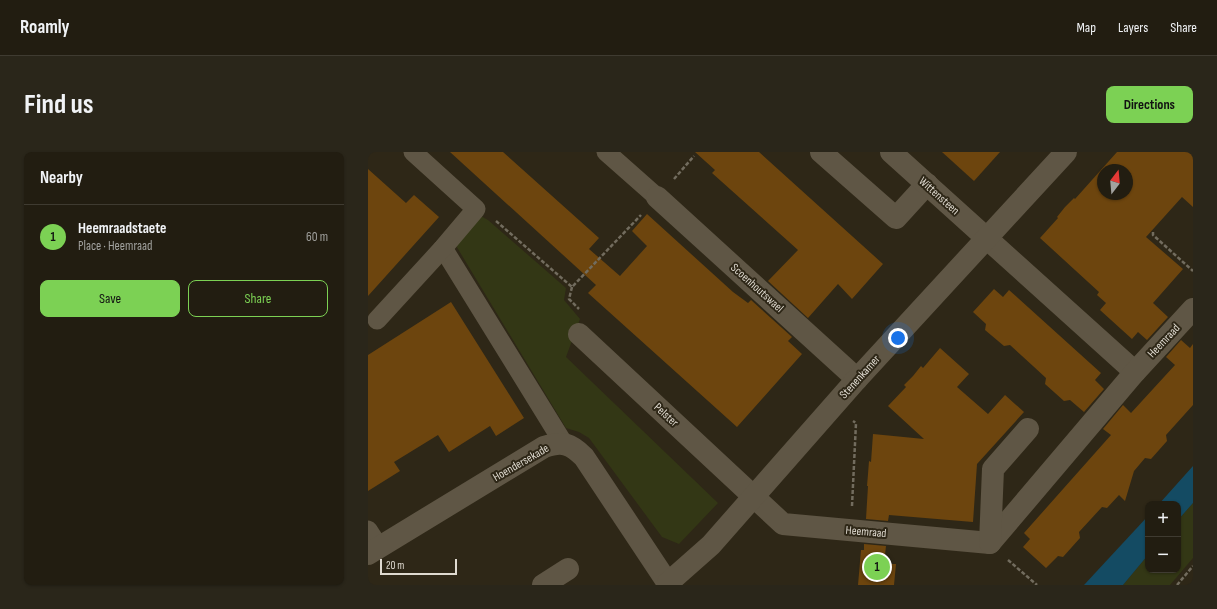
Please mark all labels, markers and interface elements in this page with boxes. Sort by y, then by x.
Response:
text: Roamly [20,16,70,39]
text: Map [1076,19,1096,36]
text: Layers [1118,19,1148,36]
text: Share [1170,19,1197,36]
button: Directions [1106,86,1193,123]
text: Find us [24,88,93,121]
north arrow [1097,164,1133,200]
text: Nearby [40,168,83,188]
street label: Wittensteen [915,174,963,218]
text: Heemraadstaete [78,219,167,238]
text: 1 [50,229,56,245]
text: 60 m [306,229,328,245]
text: Place · Heemraad [78,238,152,254]
street label: Scoenhoutswael [727,260,787,316]
button: Save [40,280,180,317]
button: Share [188,280,328,317]
street label: Heemraad [1145,321,1183,361]
your location [888,328,908,348]
street label: Stenenkamer [836,352,884,402]
street label: Pelster [651,400,682,430]
street label: Hoendersekade [490,441,552,485]
map controls [1145,501,1181,573]
button: + [1145,501,1181,537]
street label: Heemraad [845,523,887,541]
button: − [1145,537,1181,573]
pin: 1 [864,552,890,582]
scale bar [380,557,457,576]
text: 20 m [386,559,404,572]

